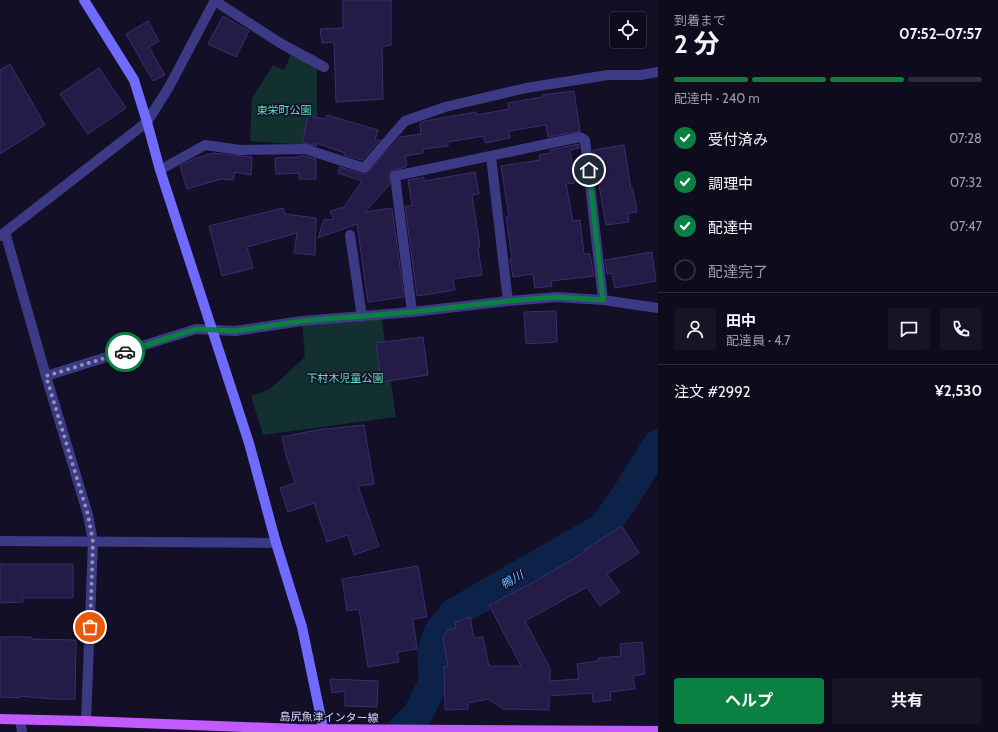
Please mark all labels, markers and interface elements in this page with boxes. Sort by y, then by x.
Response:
map controls [610,12,646,48]
button: locate [610,12,646,48]
text: 到着まで [674,12,726,28]
text: 07:52–07:57 [899,25,982,43]
text: 2 分 [674,28,720,60]
text: 配達中 · 240 m [674,90,760,106]
park label: 東栄町公園 [257,103,312,117]
icon: check [674,127,696,149]
text: 07:28 [949,130,982,146]
text: 受付済み [708,131,768,149]
pin [572,153,606,187]
icon: home [578,159,600,181]
icon: check [674,171,696,193]
text: 07:32 [950,174,982,190]
text: 調理中 [708,175,753,193]
icon: check [674,215,696,237]
text: 07:47 [950,218,982,234]
text: 配達中 [708,219,753,237]
text: 配達完了 [708,263,768,281]
button: person [674,308,716,350]
button: chat [888,308,930,350]
button: phone [940,308,982,350]
text: 田中 [726,312,756,330]
courier [105,332,145,372]
text: 配達員 · 4.7 [726,332,791,348]
icon: car [114,341,136,363]
park label: 下村木児童公園 [307,371,384,385]
text: ¥2,530 [935,382,982,400]
text: 注文 #2992 [674,383,751,401]
water label: 鴨川 [498,566,528,592]
pin [73,610,107,644]
icon: bag [79,616,101,638]
button: ヘルプ [674,678,824,724]
button: 共有 [832,678,982,724]
street label: 島尻魚津インター線 [279,709,379,725]

